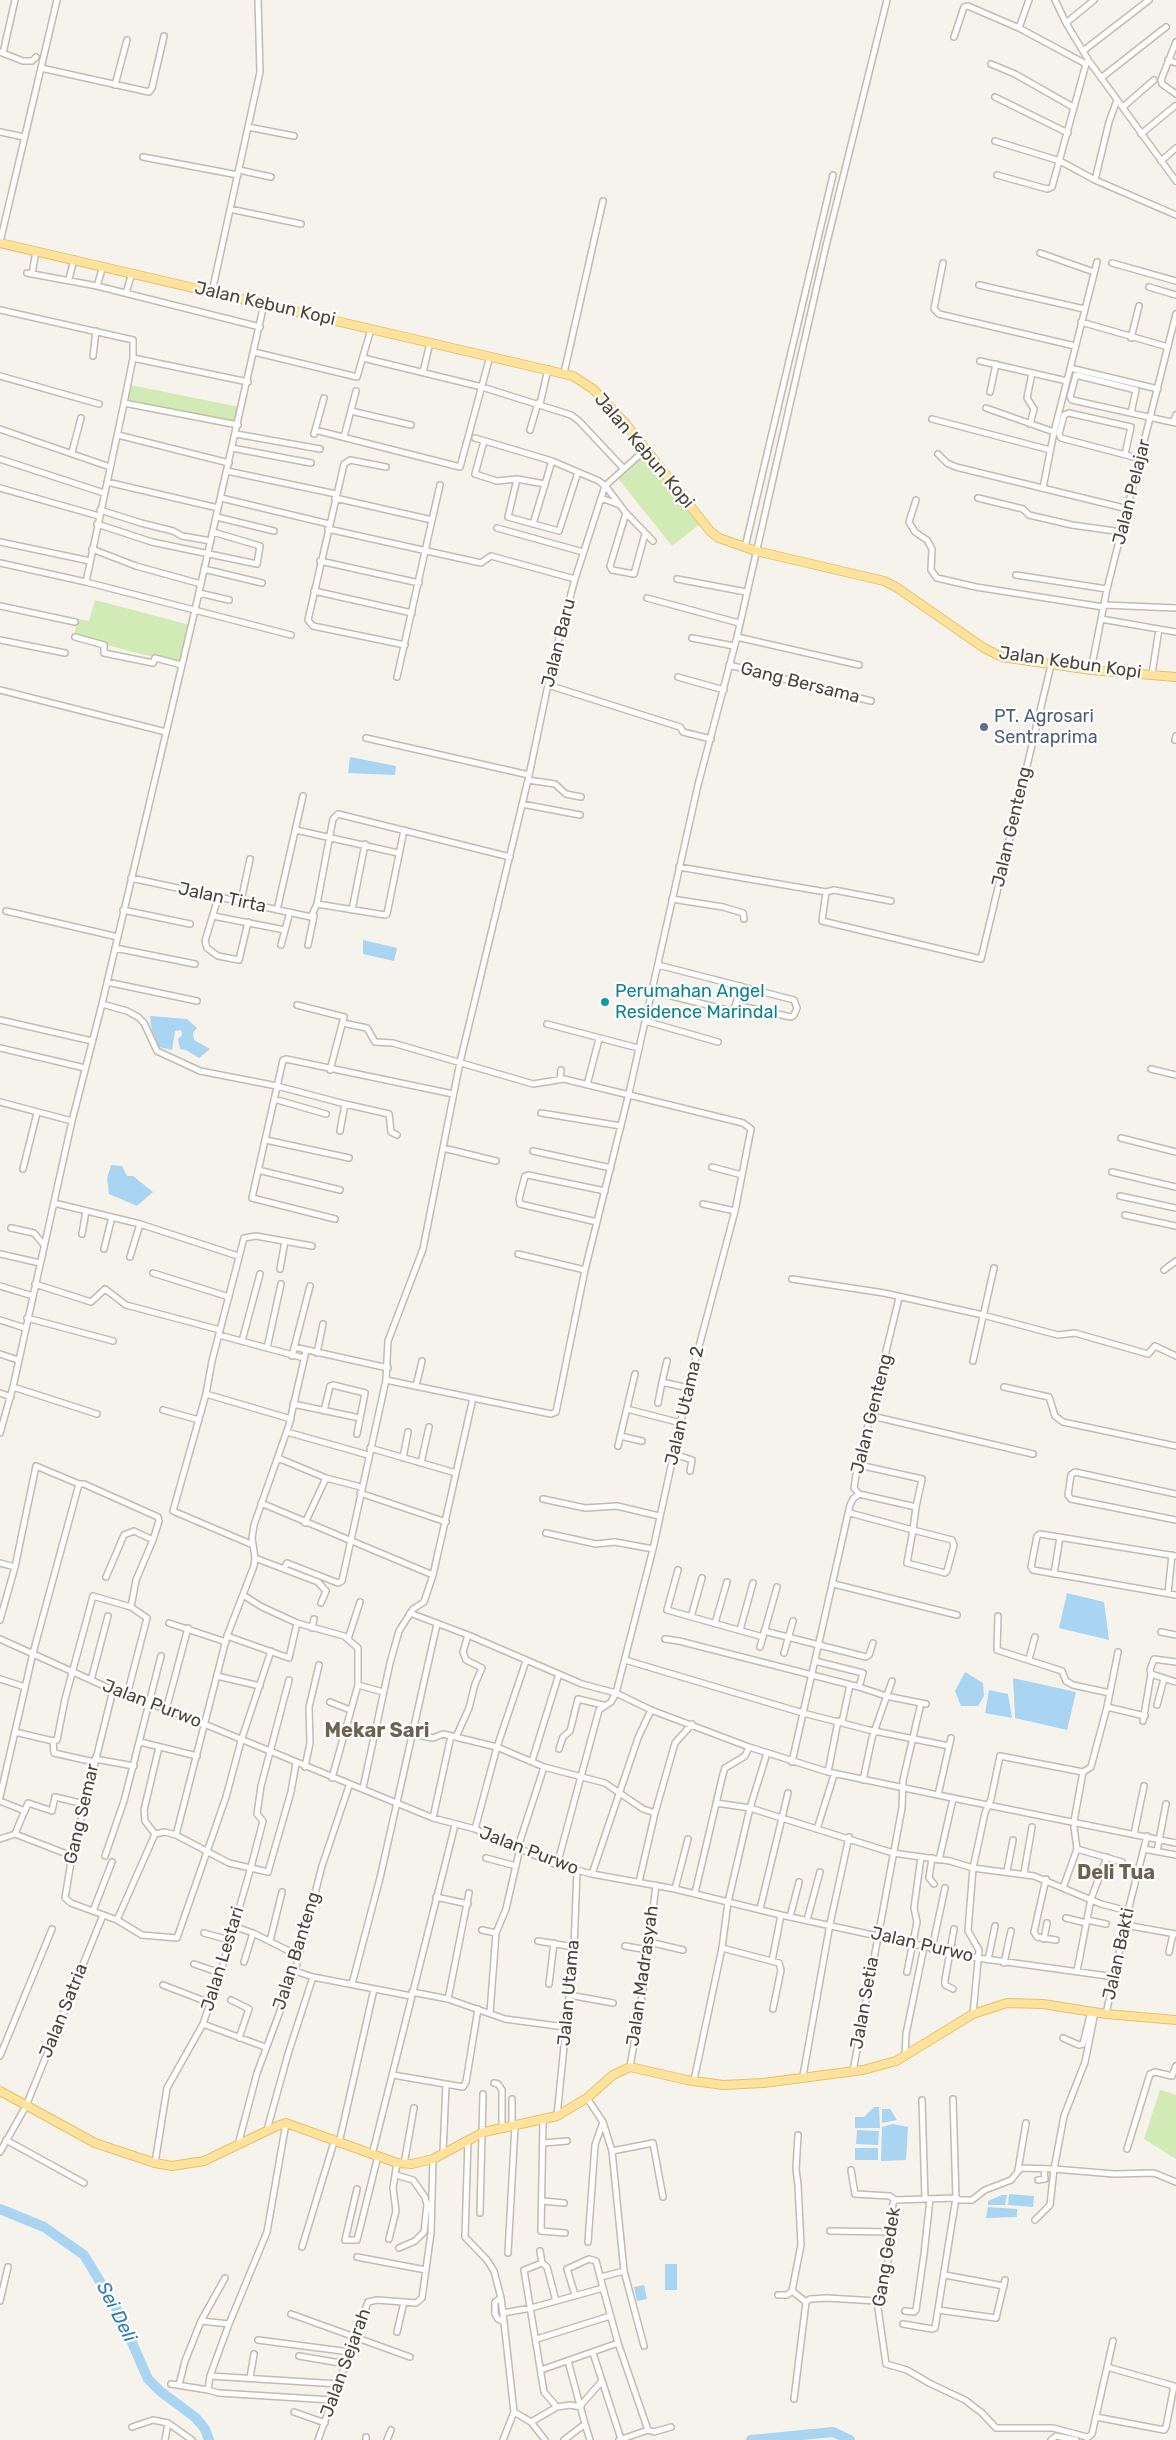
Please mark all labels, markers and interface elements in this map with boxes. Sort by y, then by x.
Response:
street label: Jalan Kebun Kopi [192,277,338,331]
street label: Jalan Kebun Kopi [589,389,699,513]
street label: Jalan Pelajar [1108,437,1156,547]
street label: Jalan Baru [538,596,580,690]
street label: Jalan Kebun Kopi [997,642,1143,684]
street label: Gang Bersama [738,658,862,708]
place label: PT. Agrosari Sentraprima [994,706,1098,749]
marker: PT. Agrosari Sentraprima [978,721,990,733]
street label: Jalan Genteng [988,765,1036,889]
street label: Jalan Tirta [176,878,268,918]
place label: Perumahan Angel Residence Marindal [615,981,778,1024]
marker: Perumahan Angel Residence Marindal [599,996,611,1008]
street label: Jalan Utama 2 [661,1344,709,1468]
street label: Jalan Genteng [847,1352,897,1476]
street label: Jalan Purwo [99,1675,205,1733]
district label: Mekar Sari [325,1719,429,1743]
street label: Gang Semar [60,1762,104,1866]
street label: Jalan Purwo [476,1822,582,1880]
district label: Deli Tua [1077,1861,1155,1885]
street label: Jalan Banteng [269,1889,325,2013]
street label: Jalan Lestari [197,1904,249,2014]
street label: Jalan Madrasyah [622,1904,664,2048]
street label: Jalan Bakti [1099,1906,1139,2002]
street label: Jalan Purwo [869,1923,975,1967]
street label: Jalan Utama [554,1939,584,2047]
street label: Jalan Setia [846,1955,884,2051]
street label: Jalan Satria [35,1961,93,2061]
street label: Gang Gedek [868,2206,906,2308]
water label: Sei Deli [91,2278,141,2346]
street label: Jalan Sejarah [316,2306,376,2420]

